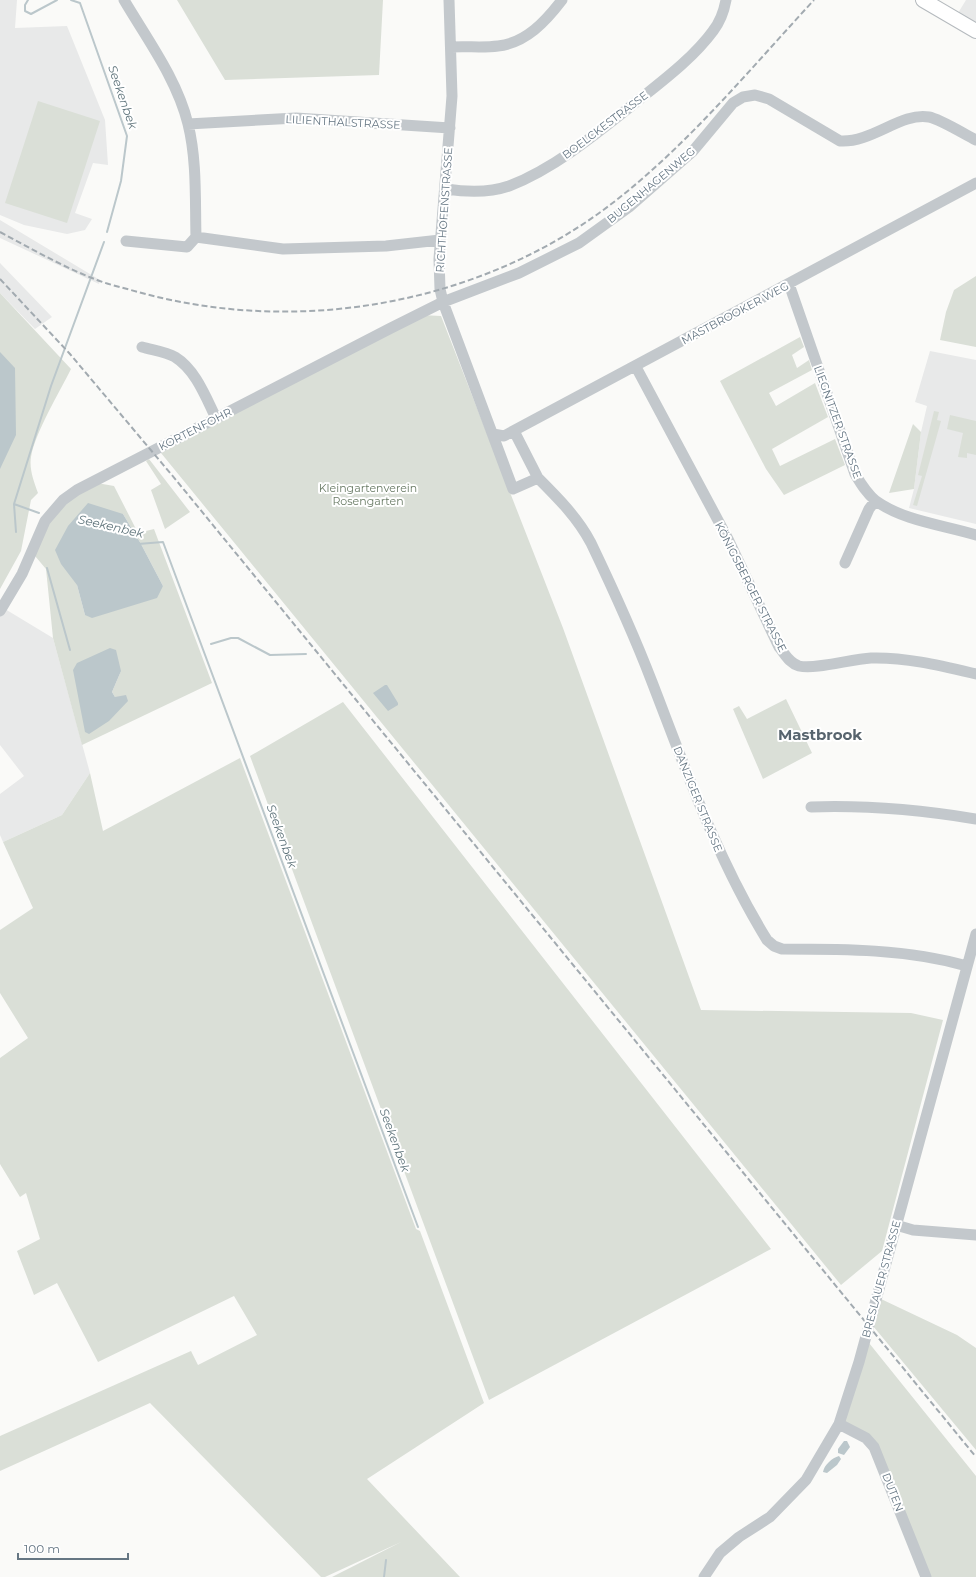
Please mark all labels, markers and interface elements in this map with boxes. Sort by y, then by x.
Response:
water label: Seekenbek [105,63,141,132]
street label: BOELCKESTRASSE [559,88,651,162]
street label: LILIENTHALSTRASSE [285,112,401,132]
street label: BUGENHAGENWEG [604,144,698,226]
street label: RICHTHOFENSTRASSE [433,147,455,273]
street label: MASTBROOKER WEG [679,279,791,347]
street label: LIEGNITZER STRASSE [811,364,865,480]
street label: KORTENFOHR [156,405,234,453]
park label: Kleingartenverein Rosengarten [319,481,417,508]
water label: Seekenbek [77,511,146,541]
street label: KÖNIGSBERGER STRASSE [712,520,790,654]
district label: Mastbrook [778,725,862,744]
street label: DANZIGER STRASSE [670,744,726,854]
water label: Seekenbek [264,802,301,871]
water label: Seekenbek [377,1106,414,1175]
street label: BRESLAUER STRASSE [859,1219,903,1339]
street label: DUTEN [879,1471,907,1513]
scale bar [18,1535,128,1561]
text: 100 m [24,1541,60,1556]

